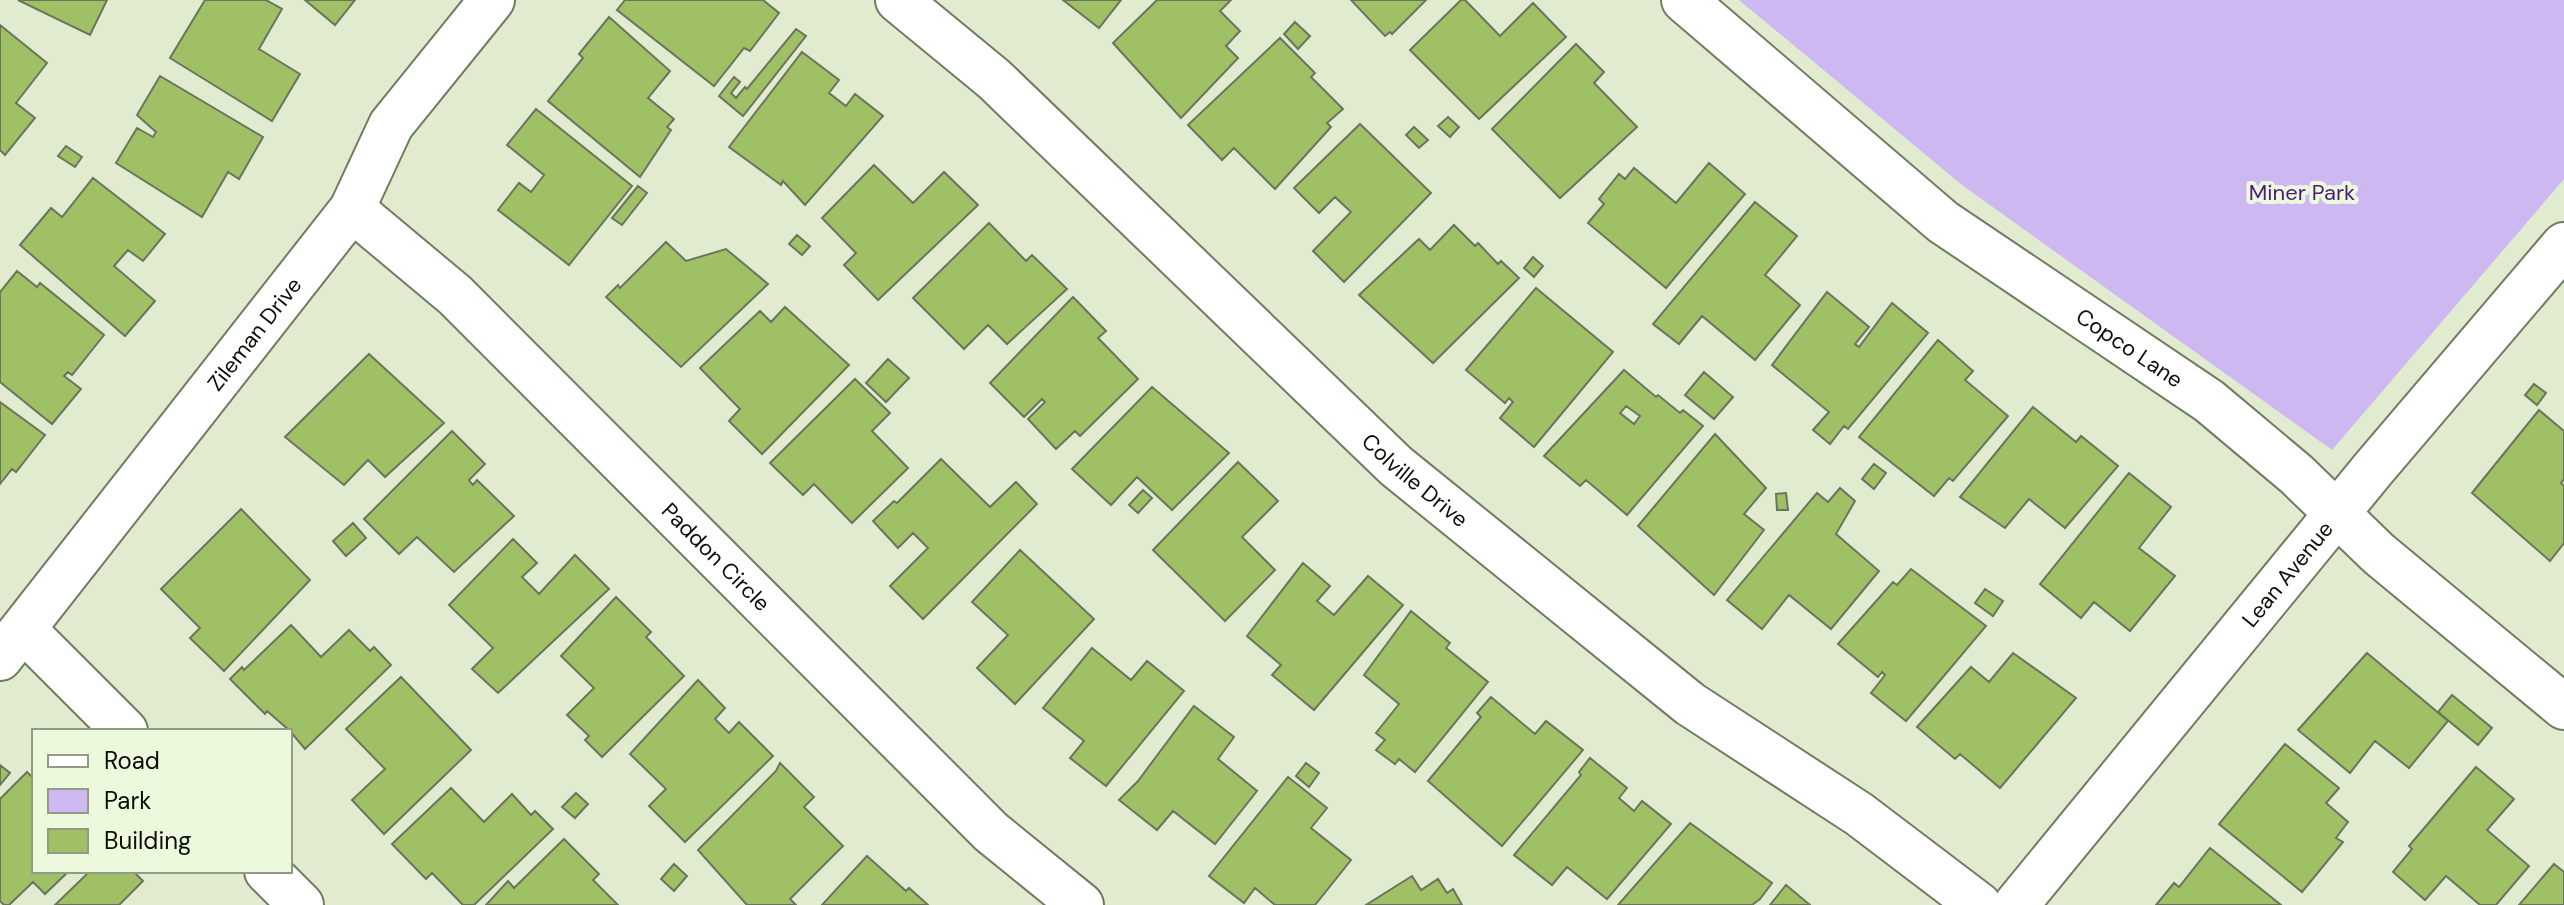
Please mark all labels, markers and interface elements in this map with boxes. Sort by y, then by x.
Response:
park label: Miner Park [2249,178,2355,207]
street label: Zileman Drive [201,271,308,397]
street label: Copco Lane [2070,302,2188,394]
street label: Colville Drive [1355,427,1474,534]
street label: Paddon Circle [655,497,776,618]
street label: Lean Avenue [2236,515,2340,633]
legend [32,729,292,873]
text: Road [104,745,160,776]
text: Park [104,785,151,816]
text: Building [104,825,191,856]

